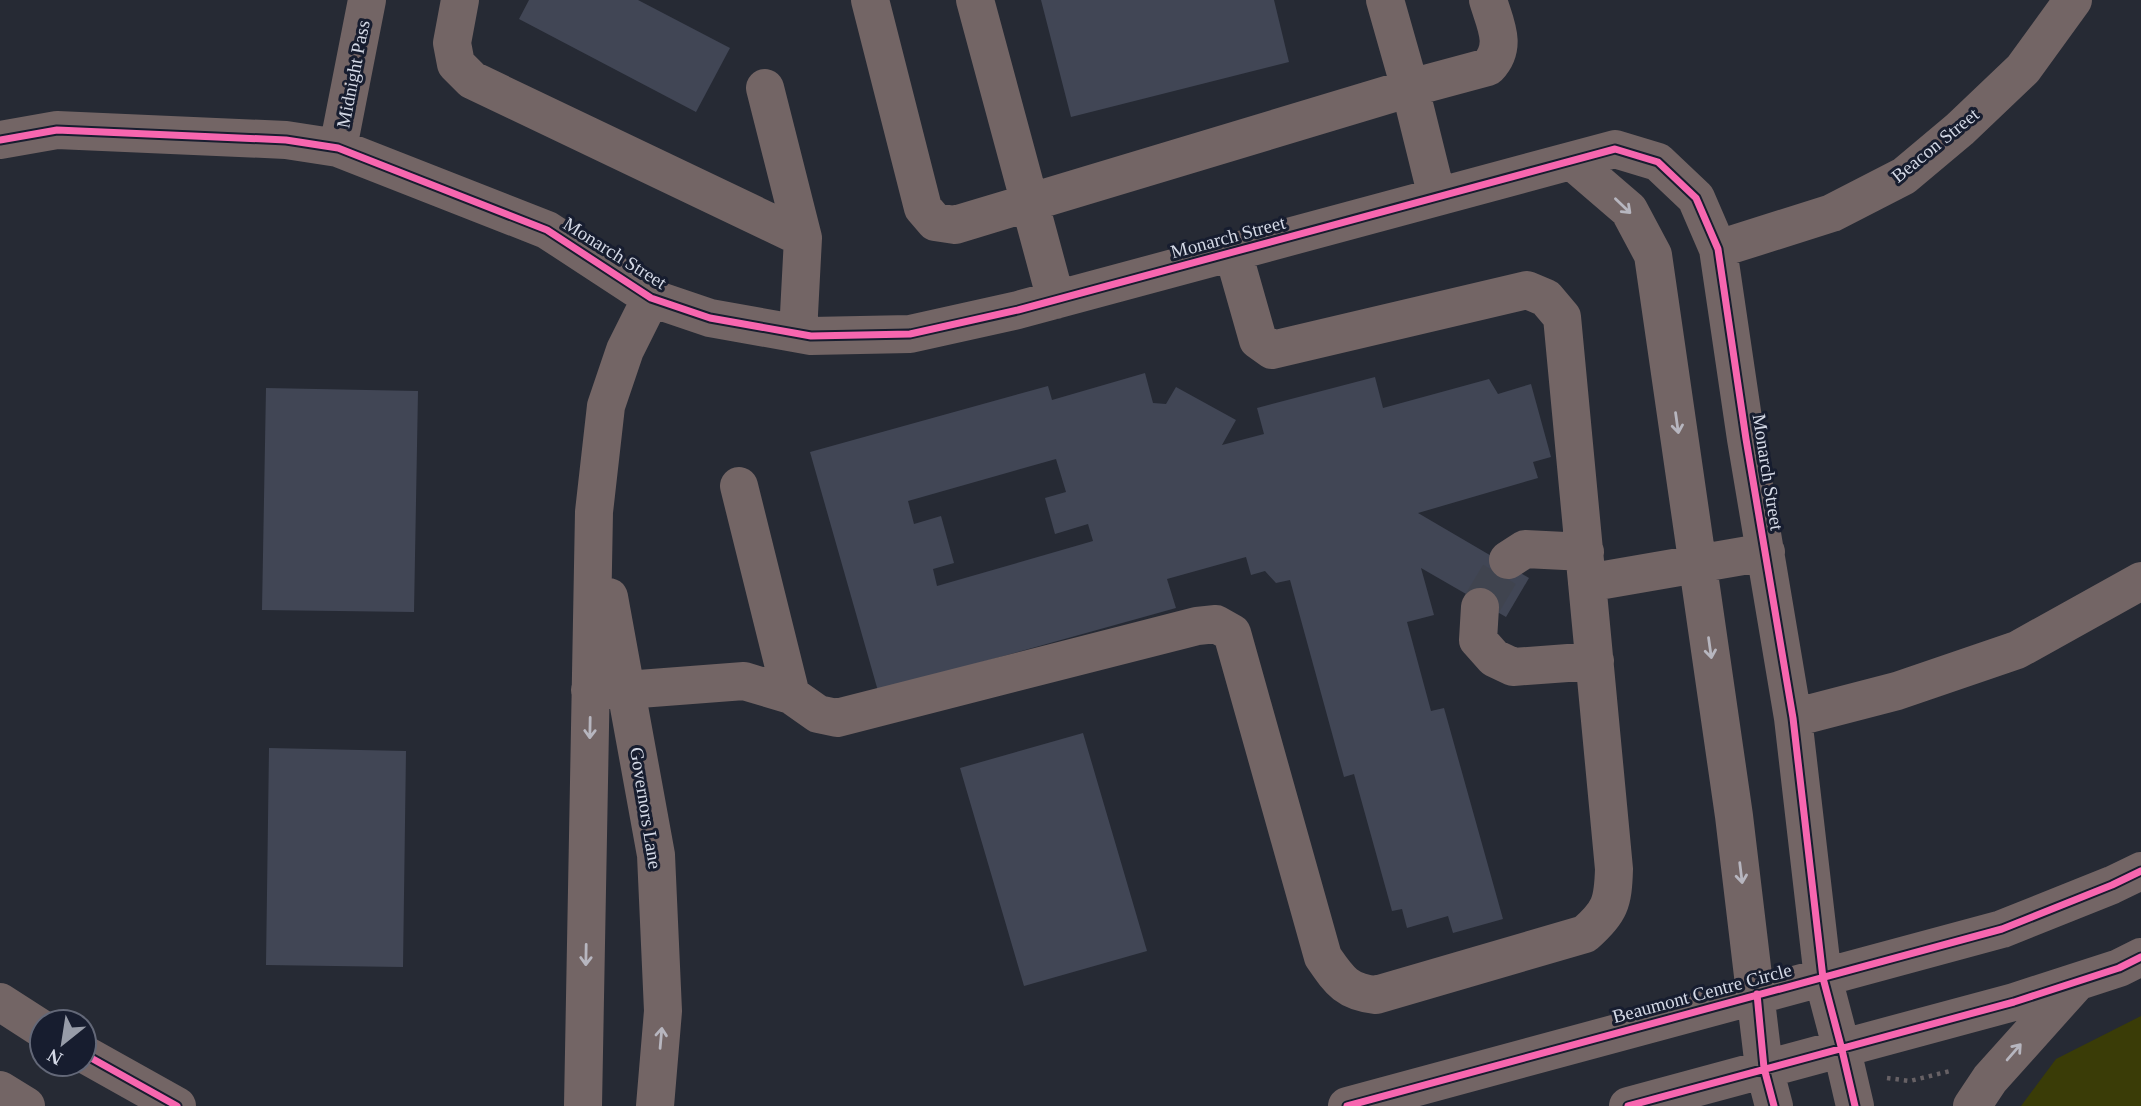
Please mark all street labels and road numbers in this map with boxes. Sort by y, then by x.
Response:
street label: Midnight Pass [332,18,374,130]
street label: Beacon Street [1887,103,1983,187]
street label: Monarch Street [1168,211,1288,262]
street label: Monarch Street [560,213,671,293]
street label: Monarch Street [1748,412,1788,532]
street label: Governors Lane [626,746,666,870]
street label: Beaumont Centre Circle [1610,959,1794,1027]

